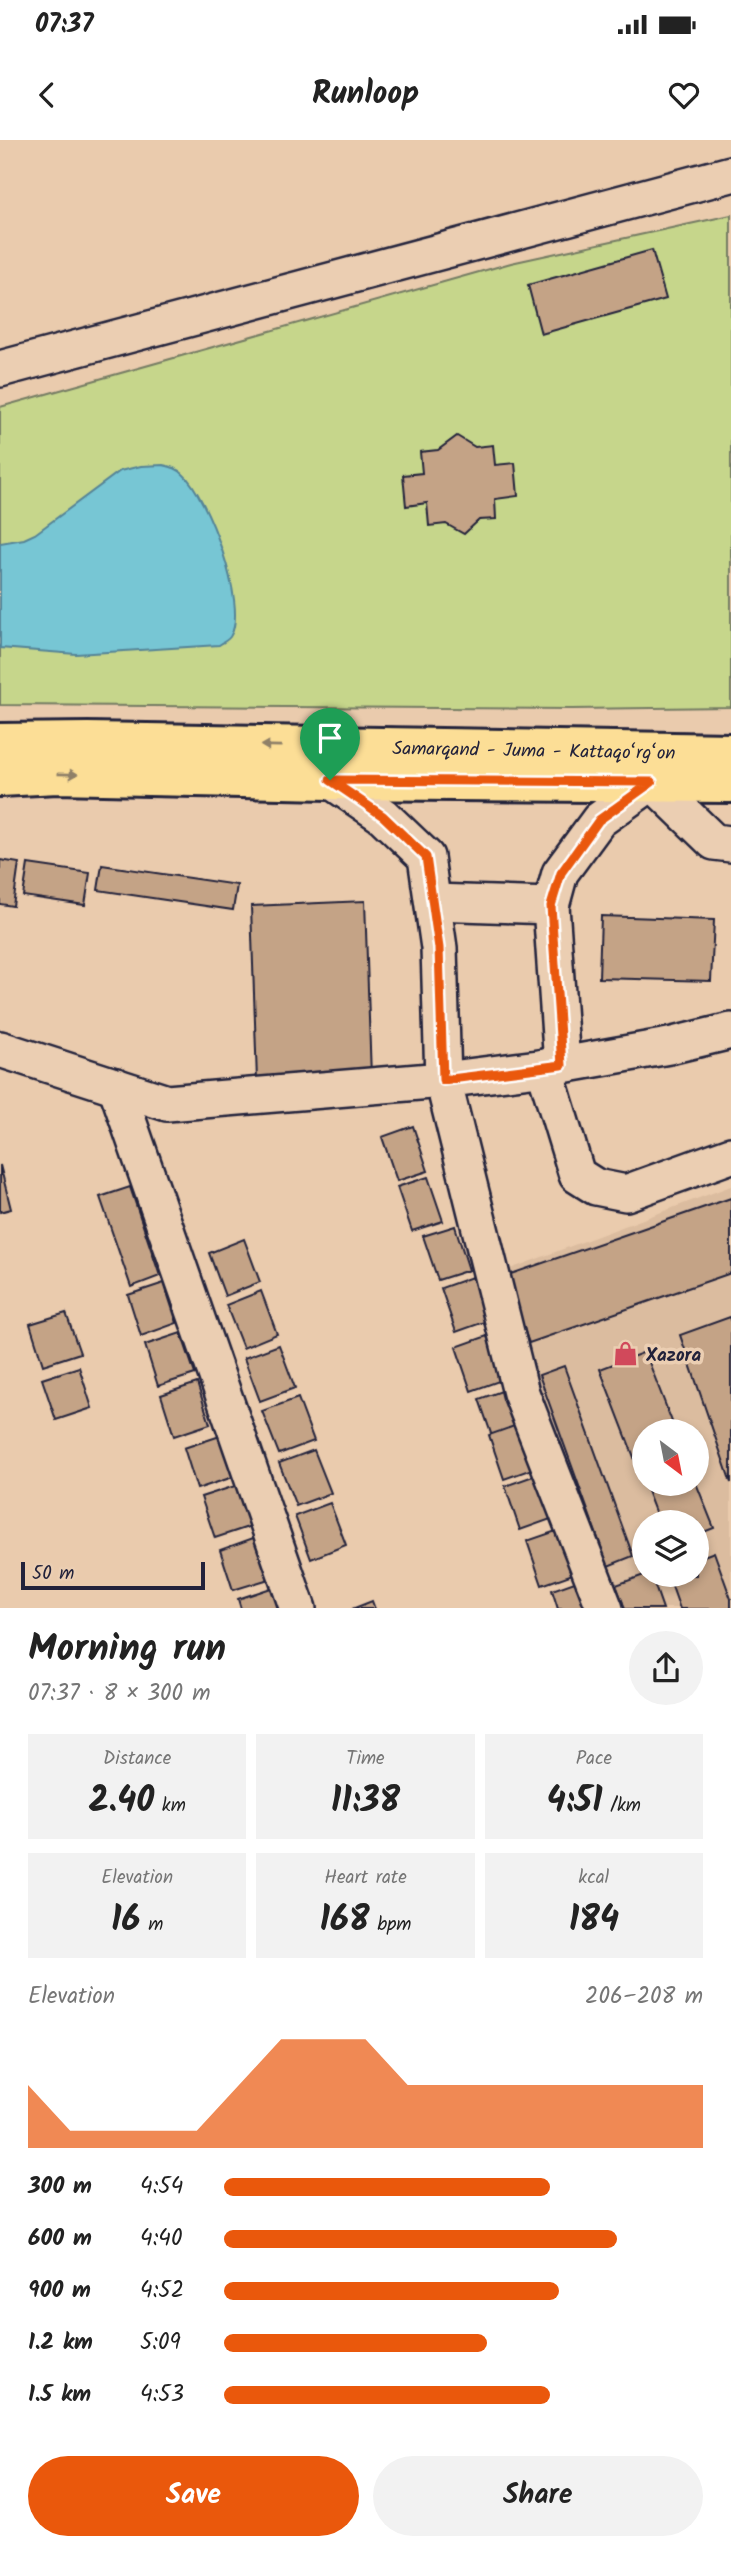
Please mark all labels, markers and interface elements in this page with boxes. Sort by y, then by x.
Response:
text: 07:37 [35,4,94,46]
text: Runloop [312,69,419,120]
icon: back [28,76,66,114]
icon: heart [665,76,703,114]
pin [300,708,360,780]
icon: arrive [311,719,349,757]
street label: Samarqand - Juma - Kattaqo‘rg‘on [392,734,676,769]
one-way arrow [260,740,282,752]
one-way arrow [57,769,79,780]
shop icon: Xazora [612,1340,640,1368]
place label: Xazora [645,1341,701,1371]
north arrow [632,1419,709,1496]
map controls [632,1419,709,1587]
button: layers [632,1510,709,1587]
text: 50 m [32,1559,74,1589]
scale bar [21,1560,205,1591]
text: Morning run [28,1620,226,1680]
button: share [629,1631,703,1705]
text: 07:37 · 8 × 300 m [28,1676,211,1712]
text: Distance [103,1744,171,1774]
text: Time [346,1744,385,1774]
text: Pace [576,1744,612,1774]
text: 2.40 [88,1774,154,1830]
text: 11:38 [331,1774,400,1830]
text: 4:51 [547,1774,603,1830]
text: km [154,1791,186,1821]
text: /km [603,1791,641,1821]
text: Elevation [101,1863,173,1893]
text: Heart rate [324,1863,407,1893]
text: kcal [578,1863,609,1893]
text: 16 [111,1893,141,1949]
text: 168 [319,1893,370,1949]
text: 184 [569,1893,619,1949]
text: m [141,1910,163,1940]
text: bpm [370,1910,412,1940]
text: Elevation [28,1979,115,2015]
text: 206–208 m [585,1979,703,2015]
text: 300 m [28,2169,92,2205]
text: 4:54 [140,2169,183,2205]
text: 600 m [28,2221,92,2257]
text: 4:40 [140,2221,183,2257]
text: 900 m [28,2273,91,2309]
text: 4:52 [140,2273,184,2309]
text: 1.2 km [28,2325,93,2361]
text: 5:09 [140,2325,181,2361]
text: 1.5 km [28,2377,91,2413]
text: 4:53 [140,2377,184,2413]
button: Save [28,2456,359,2536]
button: Share [373,2456,703,2536]

